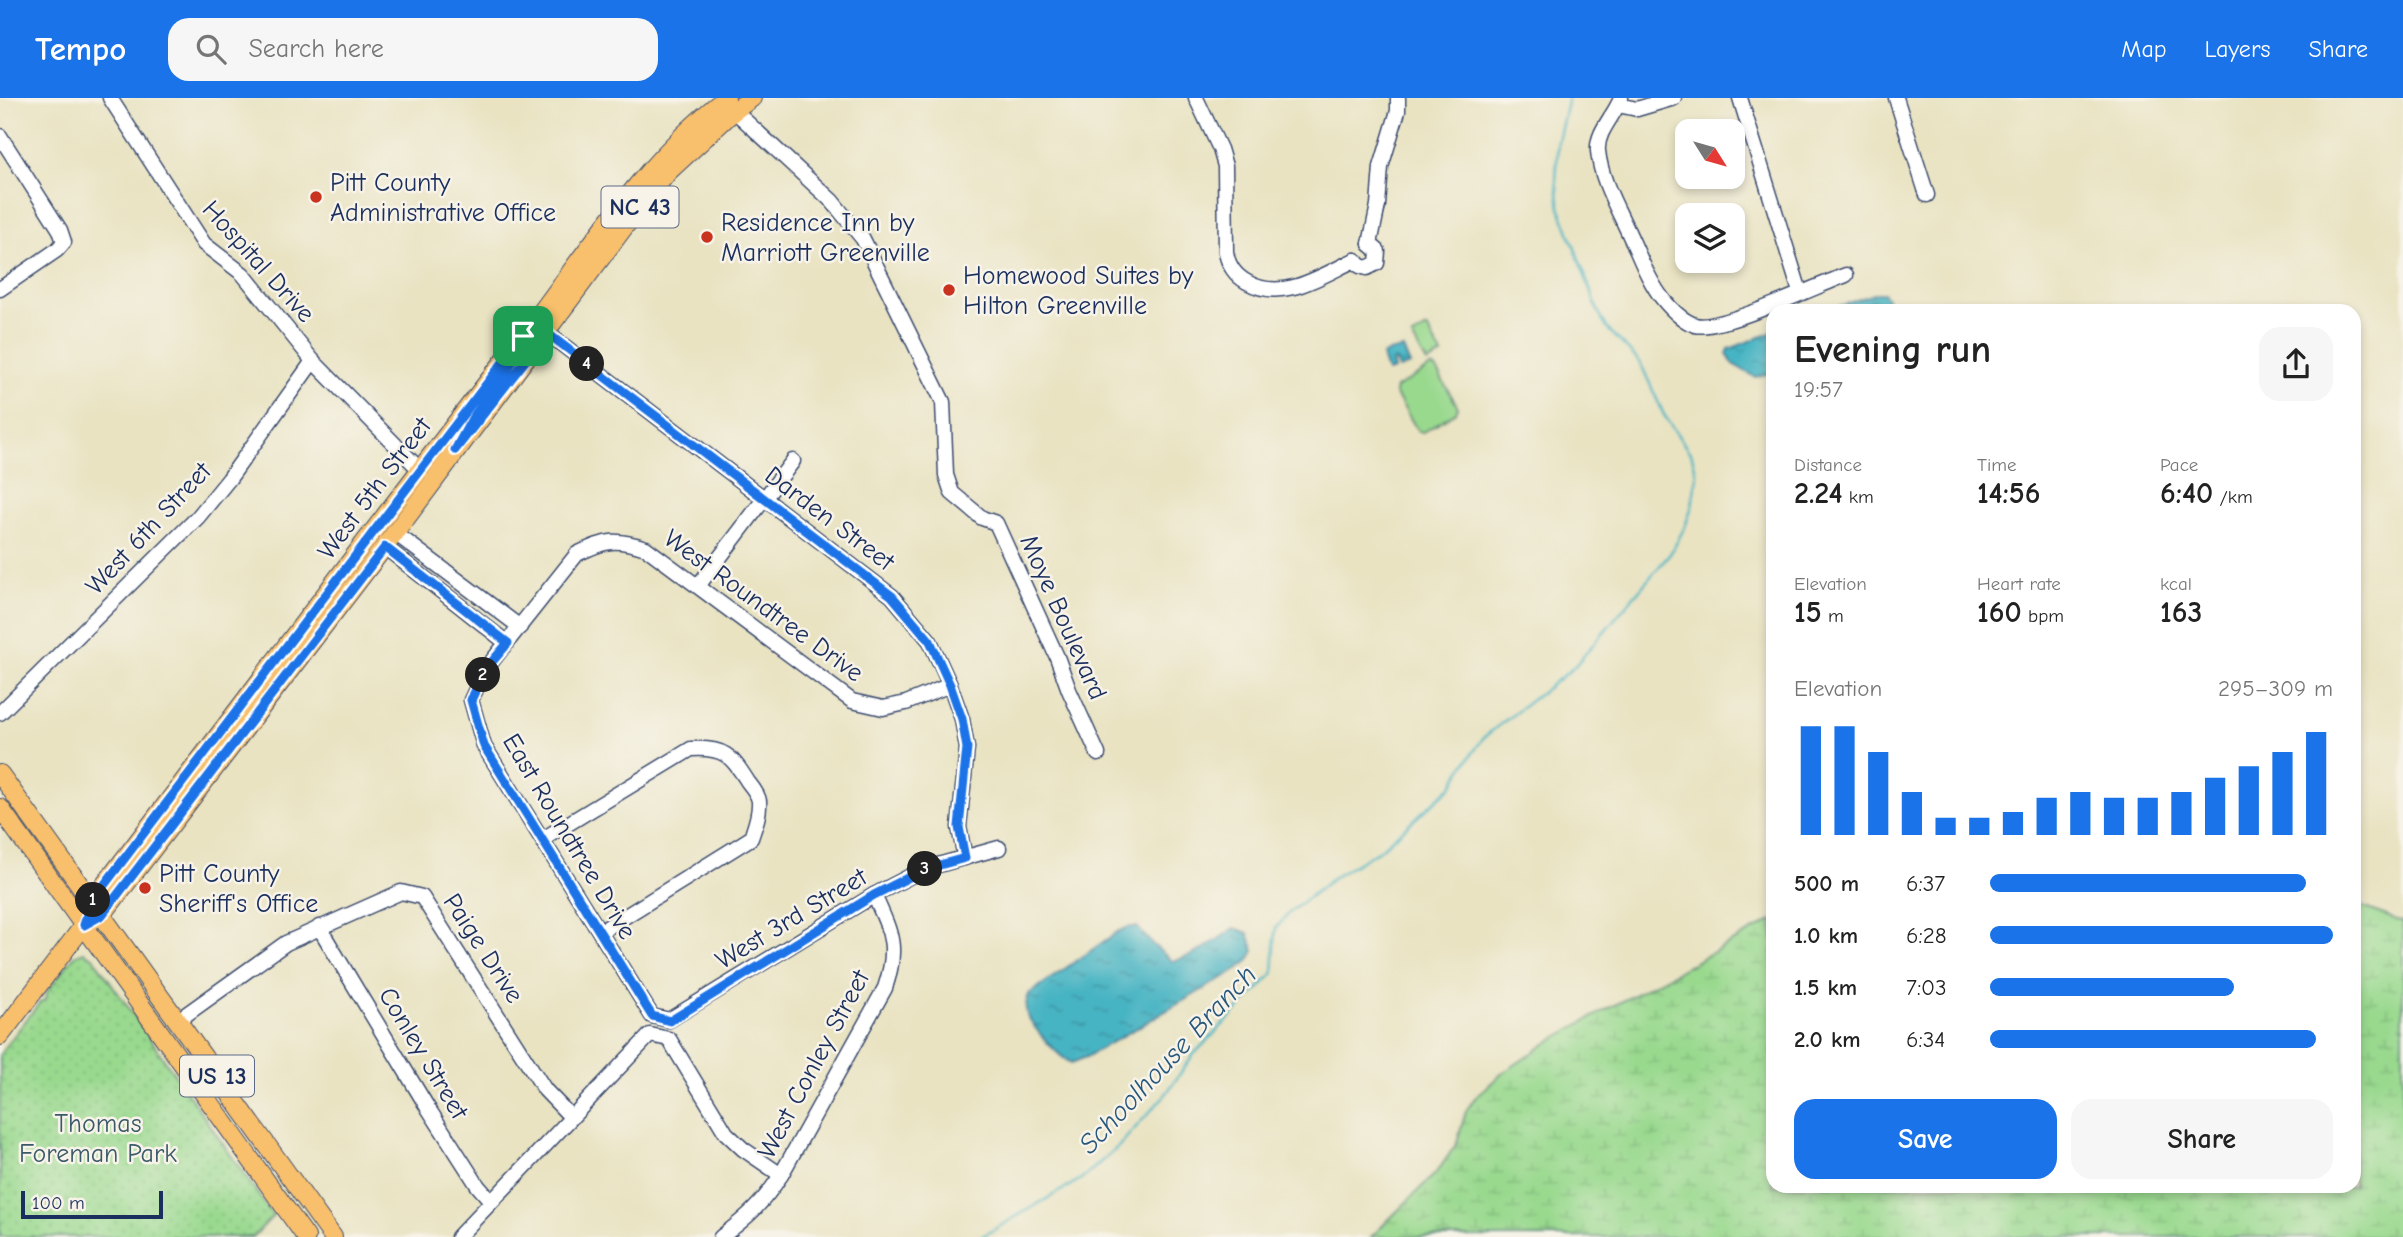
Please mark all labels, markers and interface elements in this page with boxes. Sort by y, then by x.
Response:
search box [168,18,658,81]
text: Tempo [35,30,126,68]
icon: search [192,30,230,68]
text: Search here [248,34,384,64]
text: Map [2121,35,2167,63]
text: Layers [2205,35,2270,63]
text: Share [2308,35,2368,63]
north arrow [1675,119,1745,189]
map controls [1675,119,1745,273]
place label: Pitt County Administrative Office [330,168,556,228]
road number: NC 43 [602,186,678,228]
marker: Pitt County Administrative Office [308,189,324,205]
street label: Hospital Drive [196,195,321,329]
button: layers [1675,203,1745,273]
place label: Residence Inn by Marriott Greenville [721,208,930,268]
marker: Residence Inn by Marriott Greenville [699,229,715,245]
place label: Homewood Suites by Hilton Greenville [963,261,1194,321]
marker: Homewood Suites by Hilton Greenville [941,282,957,298]
pin [493,306,553,366]
icon: arrive [504,317,542,355]
button: share [2259,327,2333,401]
text: Evening run [1794,328,1991,372]
pin: 4 [570,346,604,382]
text: 4 [582,352,591,374]
text: 19:57 [1794,376,1843,403]
street label: West 5th Street [312,410,439,566]
text: Distance [1794,454,1862,476]
text: Time [1977,454,2016,476]
text: Pace [2160,454,2198,476]
street label: West 6th Street [80,455,219,601]
street label: Darden Street [759,460,901,578]
text: 2.24 [1794,476,1842,511]
text: 14:56 [1977,476,2040,511]
text: 6:40 [2160,476,2213,511]
text: km [1842,486,1874,508]
text: /km [2213,486,2253,508]
street label: West Roundtree Drive [658,523,869,688]
street label: Moye Boulevard [1013,530,1113,705]
text: Elevation [1794,573,1867,595]
text: Heart rate [1977,573,2061,595]
text: kcal [2160,573,2192,595]
text: 15 [1794,595,1822,630]
text: 160 [1977,595,2022,630]
text: 163 [2160,595,2202,630]
text: m [1822,605,1844,627]
text: bpm [2022,605,2064,627]
pin: 2 [466,658,500,692]
text: 2 [478,663,487,685]
text: Elevation [1794,675,1882,702]
text: 295–309 m [2218,675,2333,702]
street label: East Roundtree Drive [496,728,642,945]
pin: 3 [908,852,942,886]
text: 3 [920,857,929,879]
place label: Pitt County Sheriff's Office [159,859,318,919]
street label: West 3rd Street [710,861,874,976]
text: 500 m [1794,870,1859,897]
text: 6:37 [1906,870,1945,897]
marker: Pitt County Sheriff's Office [137,880,153,896]
pin: 1 [76,882,110,918]
text: 1 [89,888,96,910]
street label: Paige Drive [437,888,530,1009]
text: 1.0 km [1794,922,1858,949]
text: 6:28 [1906,922,1947,949]
water label: Schoolhouse Branch [1072,959,1263,1160]
street label: West Conley Street [752,964,877,1164]
text: 1.5 km [1794,974,1857,1001]
text: 7:03 [1906,974,1947,1001]
street label: Conley Street [372,982,475,1126]
text: 2.0 km [1794,1026,1860,1053]
text: 6:34 [1906,1026,1945,1053]
road number: US 13 [180,1056,254,1096]
button: Save [1794,1099,2057,1179]
button: Share [2071,1099,2333,1179]
park label: Thomas Foreman Park [19,1109,177,1169]
scale bar [21,1188,163,1220]
text: 100 m [32,1192,85,1214]

